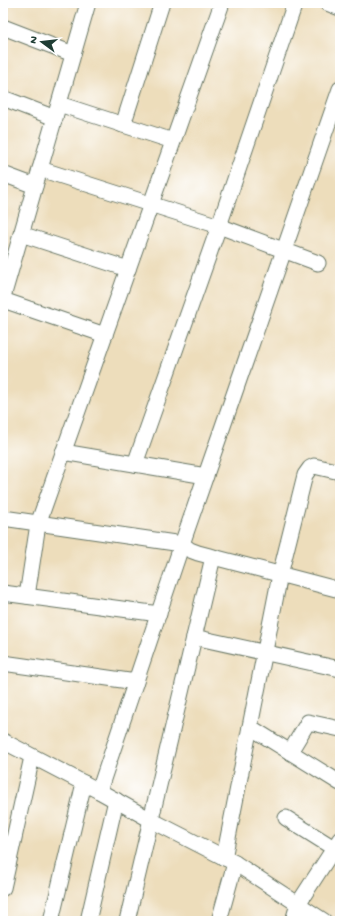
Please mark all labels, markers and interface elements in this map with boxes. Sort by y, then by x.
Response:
north arrow [22,22,62,62]
text: N [28,35,41,45]

